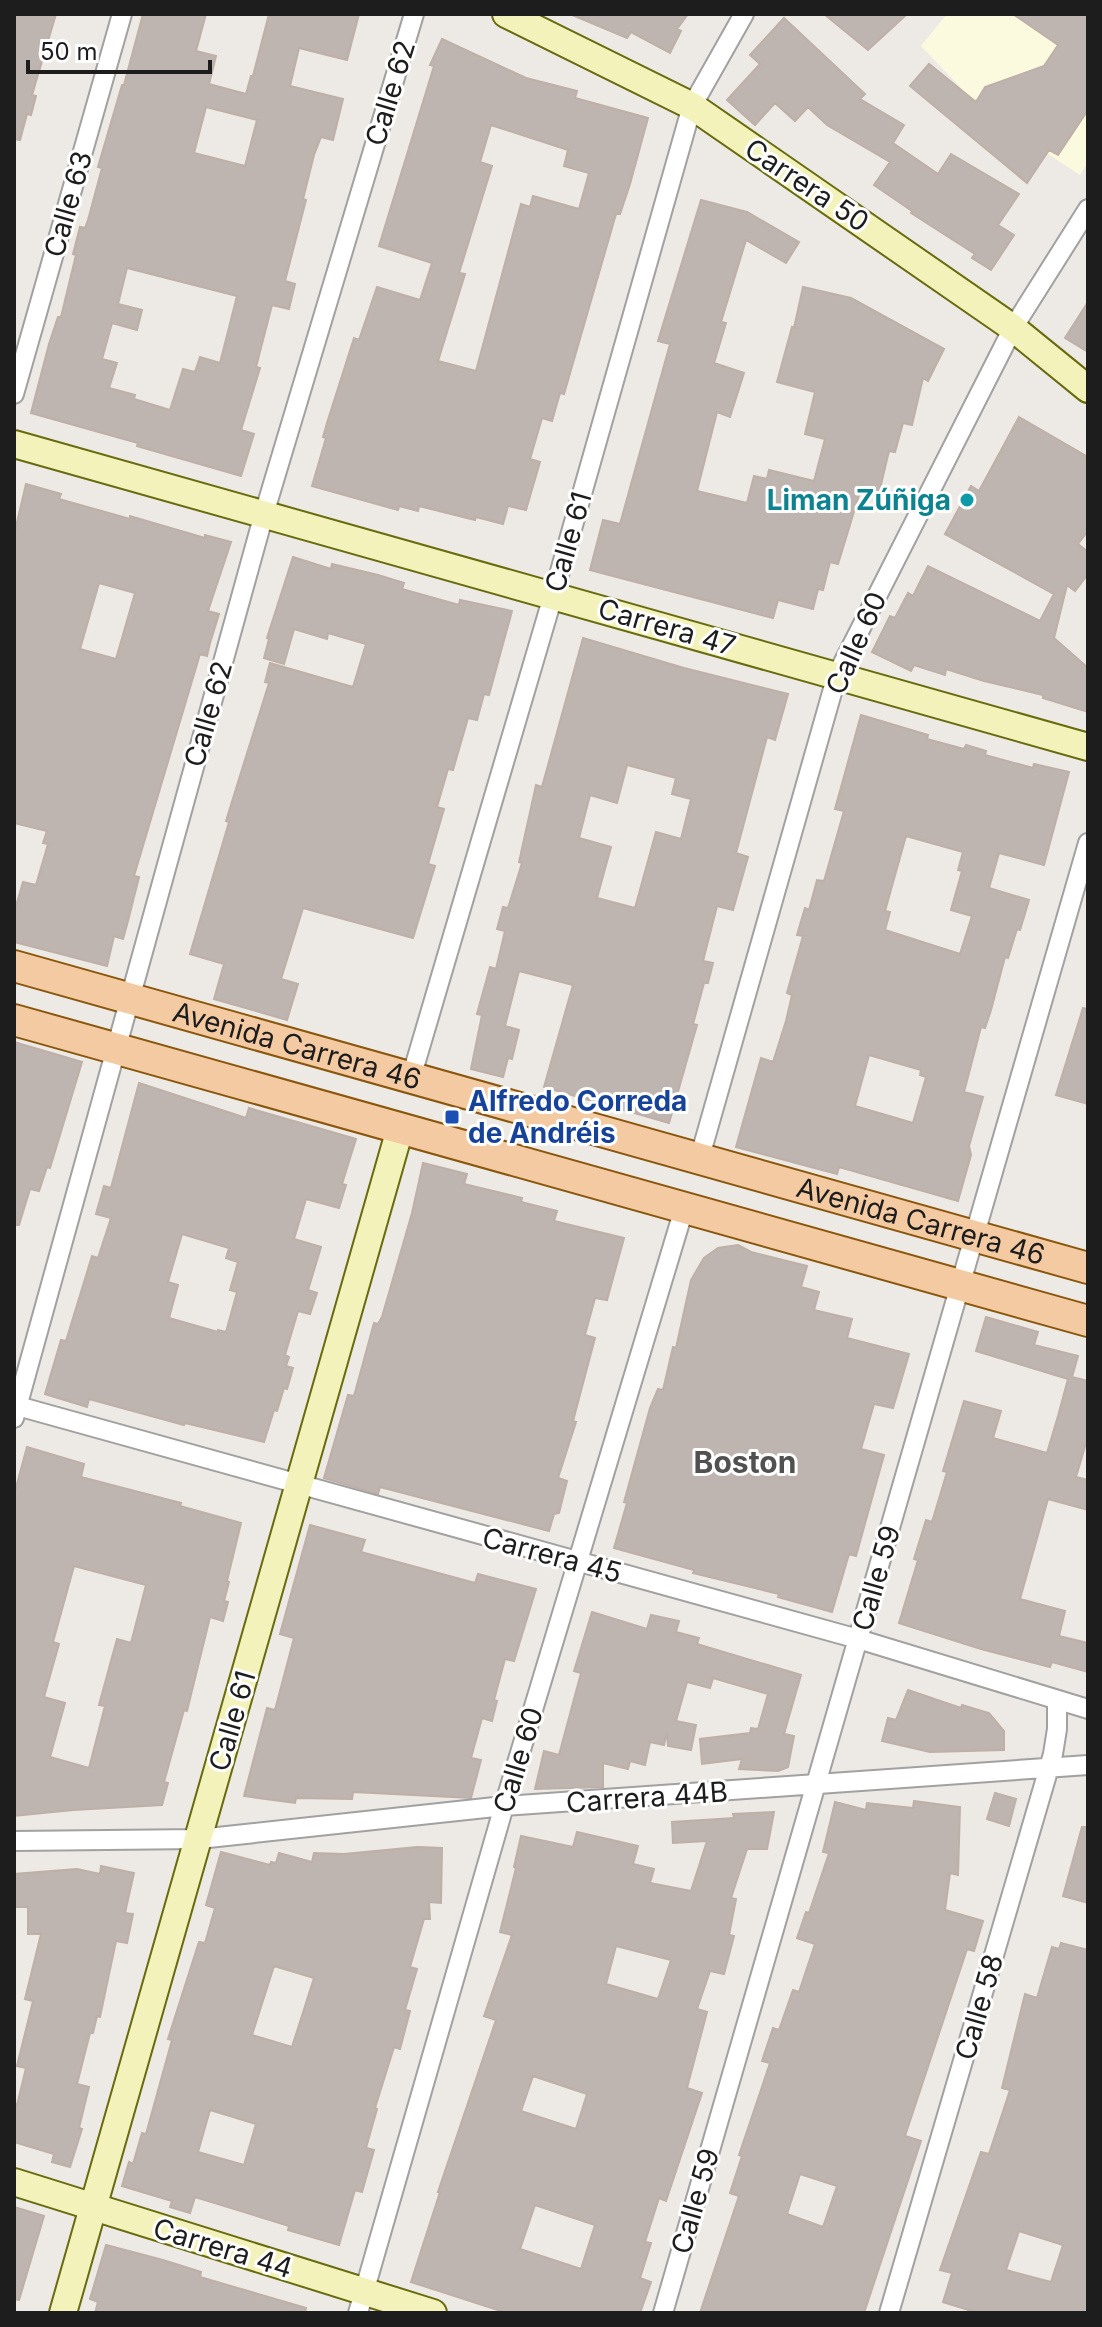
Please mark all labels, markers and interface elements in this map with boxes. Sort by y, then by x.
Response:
scale bar [28,24,210,74]
street label: Calle 62 [358,36,422,150]
text: 50 m [40,37,98,66]
street label: Carrera 50 [738,131,876,239]
street label: Calle 63 [37,147,99,261]
place label: Liman Zúñiga [767,483,951,517]
street label: Calle 61 [538,488,598,596]
marker: Liman Zúñiga [958,491,976,509]
street label: Calle 60 [818,586,894,700]
street label: Carrera 47 [594,591,740,663]
street label: Calle 62 [177,657,239,771]
street label: Avenida Carrera 46 [169,995,425,1097]
place label: Alfredo Correda de Andréis [468,1084,687,1150]
marker: Alfredo Correda de Andréis [443,1108,461,1126]
street label: Avenida Carrera 46 [793,1170,1049,1272]
district label: Boston [694,1444,796,1480]
street label: Carrera 45 [479,1520,625,1590]
street label: Calle 59 [845,1521,907,1635]
street label: Calle 61 [202,1667,262,1775]
street label: Calle 60 [486,1703,550,1817]
street label: Carrera 44B [565,1774,729,1820]
street label: Calle 58 [948,1950,1010,2064]
street label: Calle 59 [664,2144,726,2258]
street label: Carrera 44 [149,2211,297,2285]

